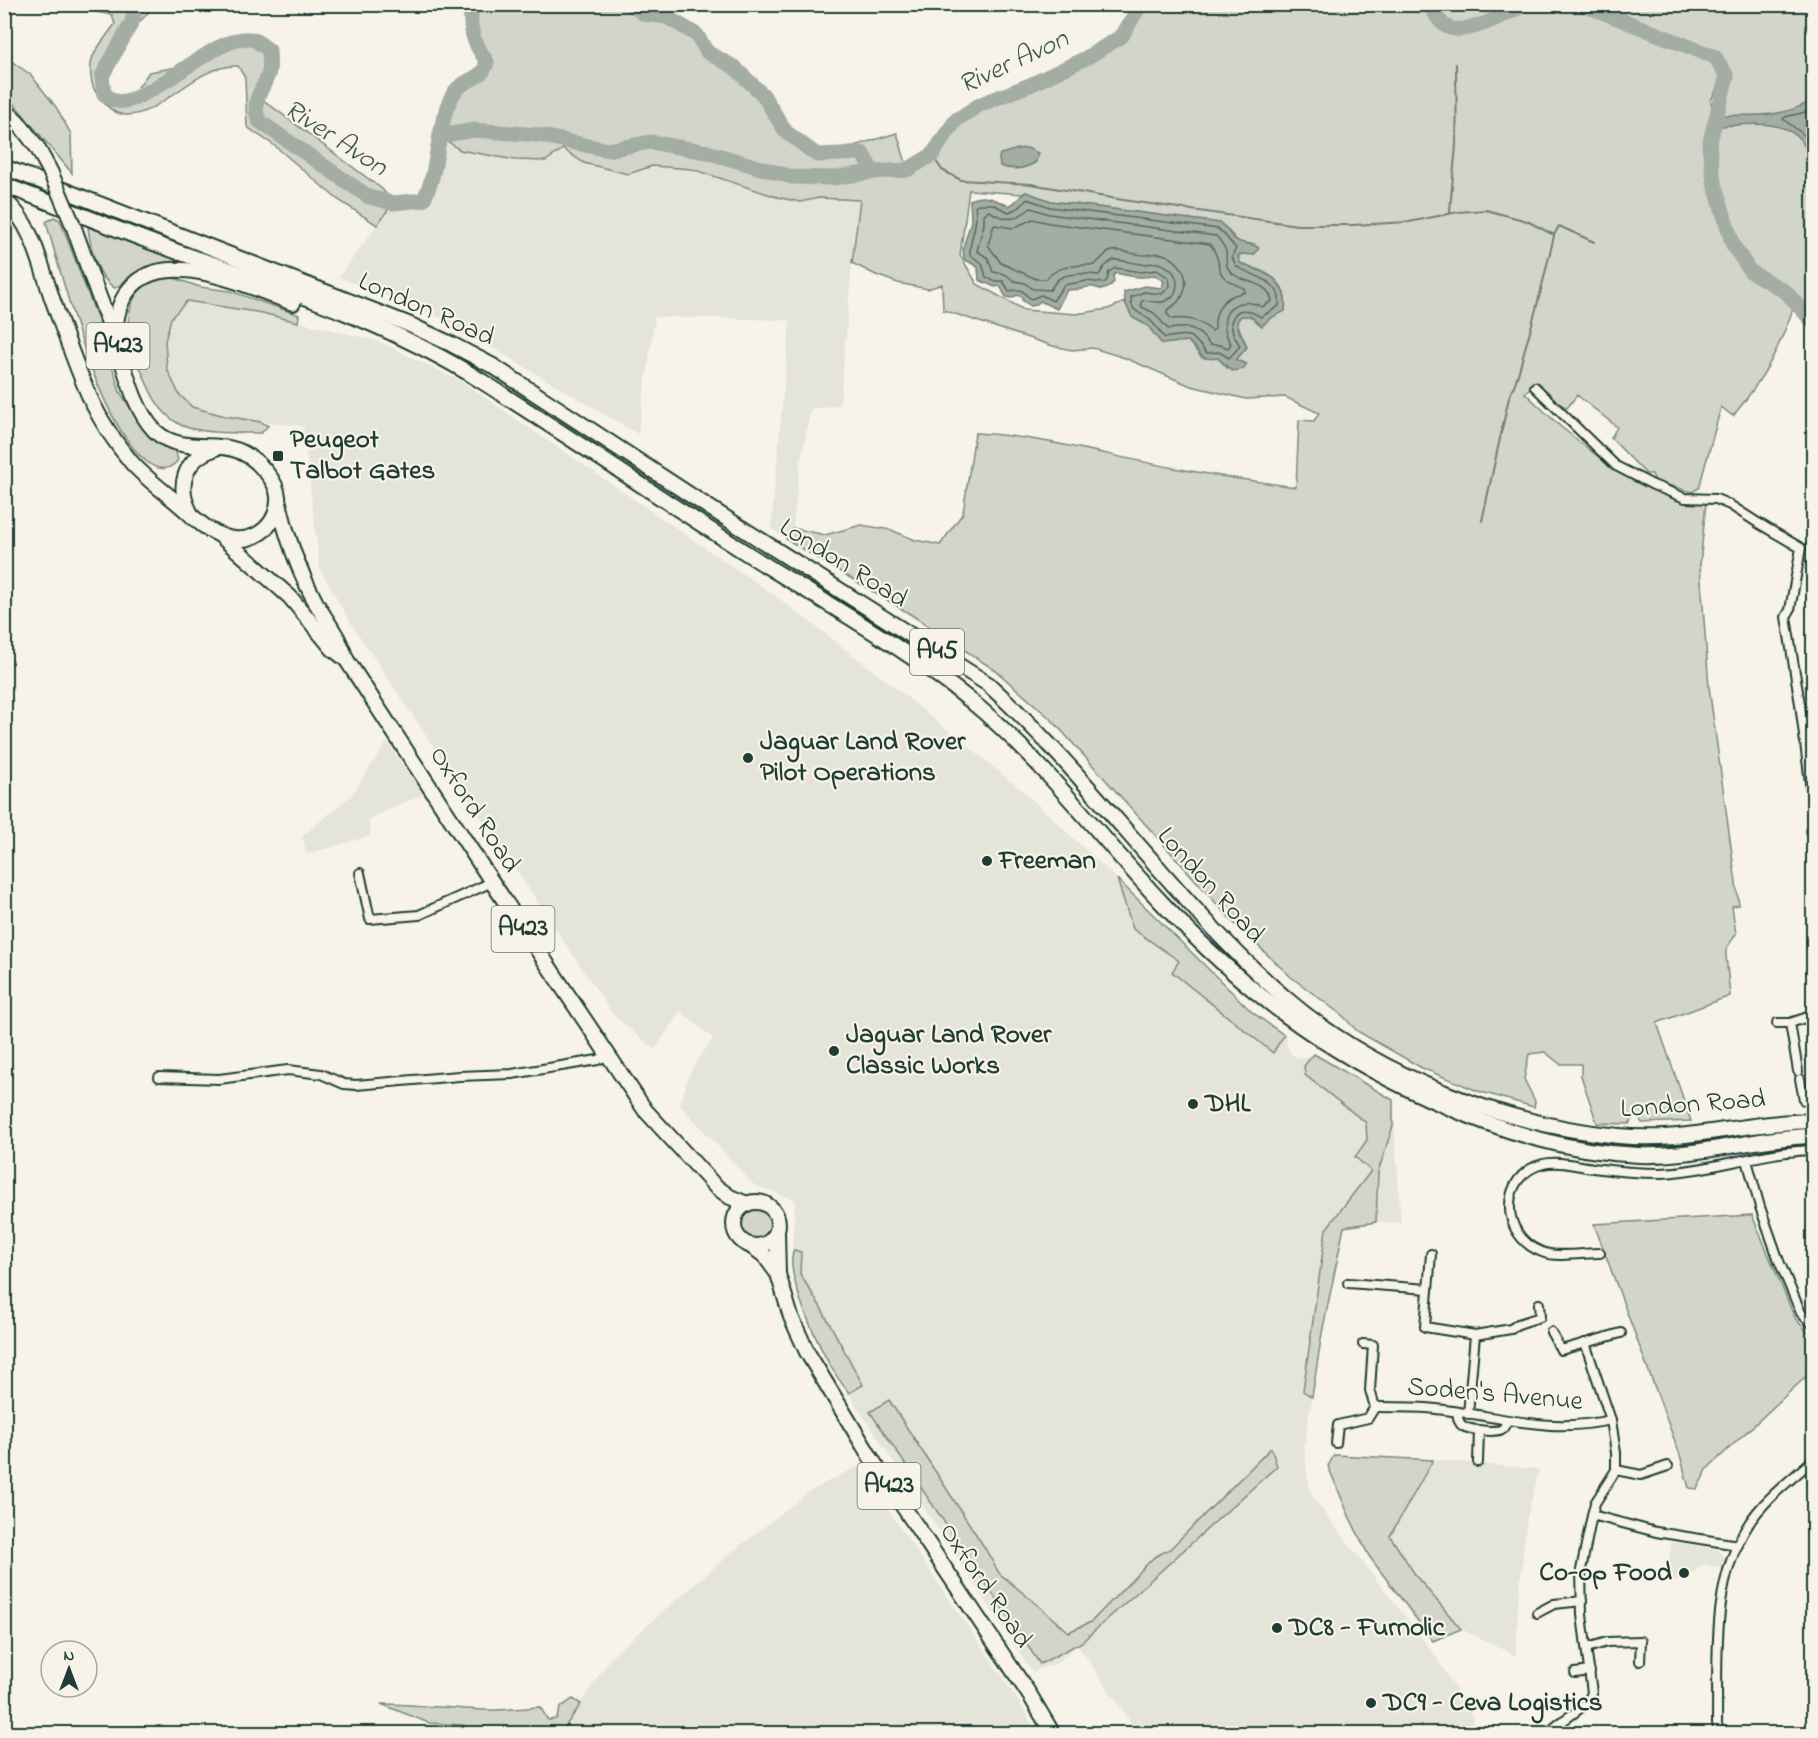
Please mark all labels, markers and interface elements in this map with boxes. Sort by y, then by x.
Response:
water label: River Avon [952,19,1077,106]
water label: River Avon [275,90,396,189]
street label: London Road [352,263,500,357]
road number: A423 [86,323,150,369]
place label: Peugeot Talbot Gates [290,421,435,491]
marker: Peugeot Talbot Gates [271,449,285,463]
street label: London Road [771,509,915,619]
road number: A45 [910,629,964,675]
place label: Jaguar Land Rover Pilot Operations [760,723,966,793]
street label: Oxford Road [418,739,530,881]
marker: Jaguar Land Rover Pilot Operations [741,751,755,765]
street label: London Road [1147,819,1273,953]
place label: Freeman [997,842,1096,881]
marker: Freeman [980,854,994,868]
road number: A423 [492,906,554,952]
place label: Jaguar Land Rover Classic Works [846,1016,1052,1086]
marker: Jaguar Land Rover Classic Works [827,1044,841,1058]
street label: London Road [1619,1080,1767,1130]
place label: DHL [1203,1085,1252,1124]
marker: DHL [1186,1097,1200,1111]
street label: Soden's Avenue [1406,1368,1585,1422]
road number: A423 [858,1463,920,1509]
street label: Oxford Road [929,1515,1041,1657]
place label: Co-op Food [1539,1554,1673,1593]
marker: Co-op Food [1677,1566,1691,1580]
place label: DC8 - Furnolic [1287,1609,1446,1648]
marker: DC8 - Furnolic [1270,1621,1284,1635]
north arrow [39,1639,99,1699]
text: N [64,1644,75,1668]
place label: DC9 - Ceva Logistics [1381,1684,1603,1724]
marker: DC9 - Ceva Logistics [1364,1696,1378,1710]

